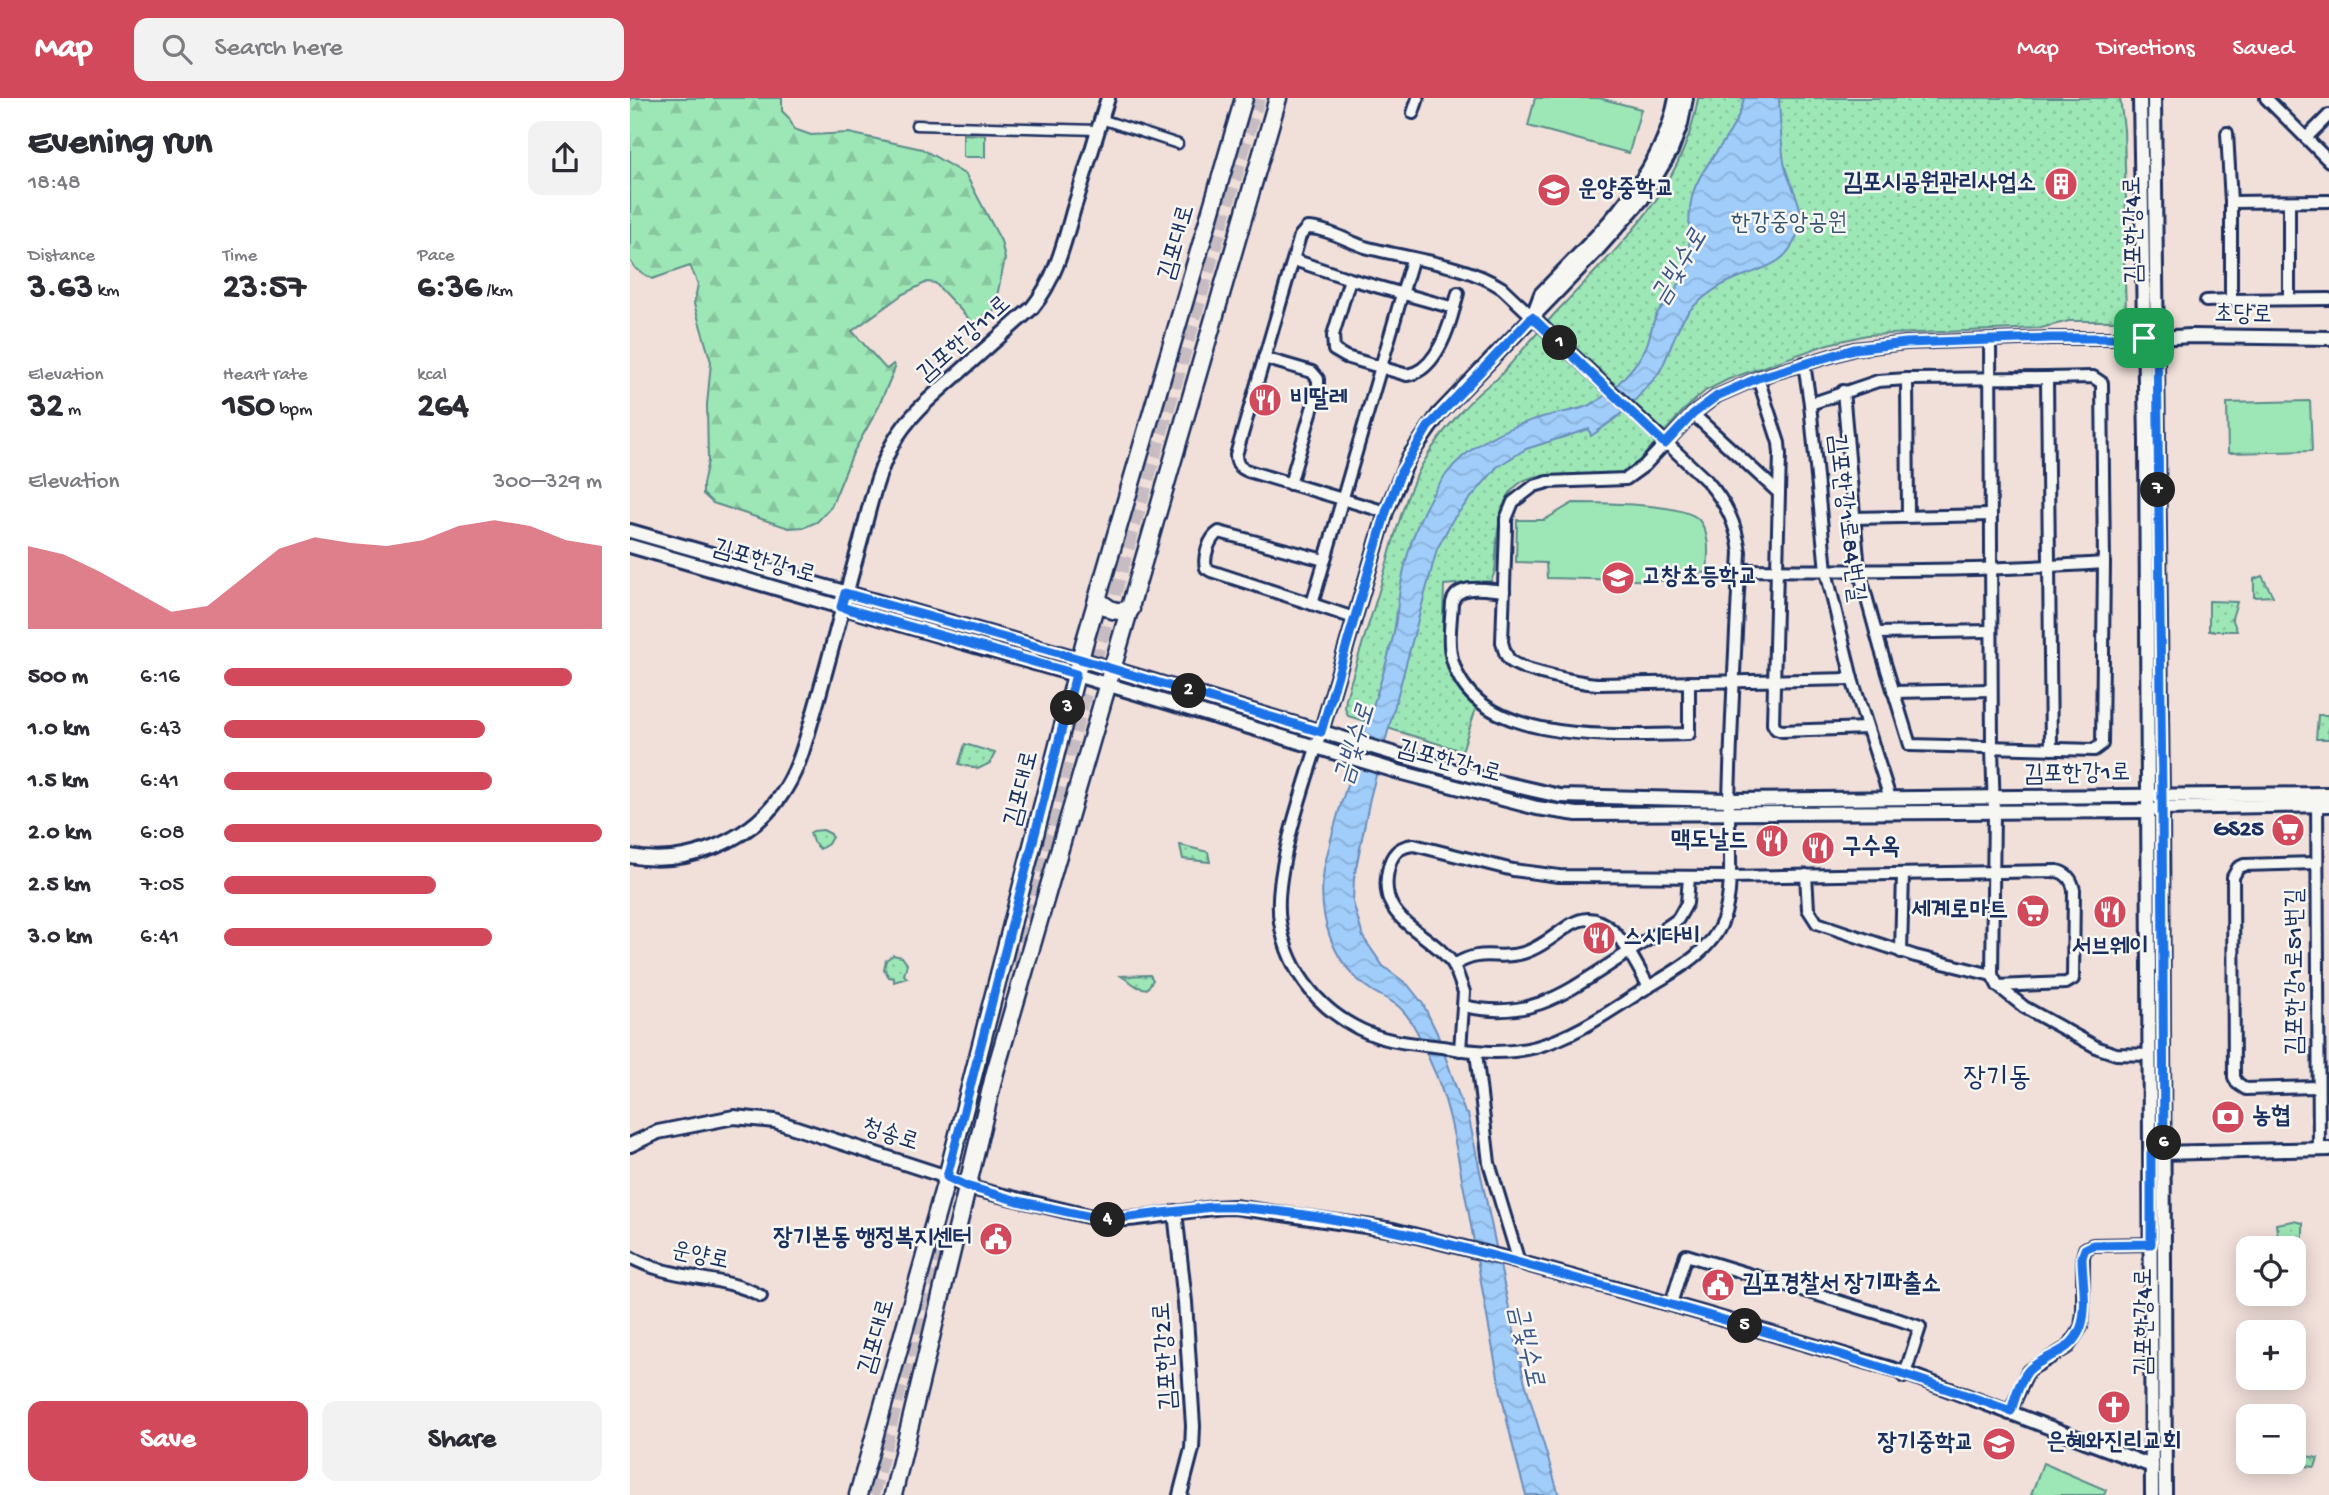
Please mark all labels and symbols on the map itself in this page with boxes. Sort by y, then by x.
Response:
building icon: 김포시공원관리사업소 [2042,165,2080,203]
place label: 김포시공원관리사업소 [1843,170,2036,199]
school or university icon: 운양중학교 [1535,171,1573,209]
place label: 운양중학교 [1578,176,1675,205]
street label: 김포한강4로 [2120,176,2150,284]
street label: 김포대로 [1153,202,1203,284]
park label: 한강중앙공원 [1731,210,1847,239]
water label: 금빛수로 [1646,224,1716,312]
street label: 김포한강11로 [912,290,1018,390]
street label: 초당로 [2214,301,2272,331]
pin [2114,308,2174,368]
pin: 1 [1542,326,1578,360]
restaurant icon: 비딸레 [1246,381,1284,419]
place label: 비딸레 [1290,386,1348,415]
street label: 김포한강1로84번길 [1820,432,1870,604]
pin: 7 [2140,472,2176,508]
street label: 김포한강1로 [709,534,819,592]
school or university icon: 고창초등학교 [1599,559,1637,597]
place label: 고창초등학교 [1642,564,1758,593]
pin: 2 [1172,674,1206,708]
pin: 3 [1050,690,1086,726]
water label: 금빛수로 [1330,700,1384,790]
street label: 김포한강1로 [1394,735,1504,791]
street label: 김포대로 [1000,748,1046,830]
street label: 김포한강1로 [2024,760,2130,790]
supermarket icon: GS25 [2269,811,2307,849]
place label: GS25 [2213,816,2264,845]
restaurant icon: 맥도날드 [1753,822,1791,860]
place label: 맥도날드 [1671,827,1748,856]
restaurant icon: 구수옥 [1799,829,1837,867]
place label: 구수옥 [1842,834,1900,863]
street label: 김포한강1로51번길 [2282,888,2311,1056]
supermarket icon: 세계로마트 [2014,892,2052,930]
restaurant icon: 서브웨이 [2091,893,2129,931]
place label: 세계로마트 [1910,897,2008,926]
restaurant icon: 스시다비 [1580,919,1618,957]
place label: 스시다비 [1623,924,1700,953]
place label: 서브웨이 [2071,934,2149,963]
district label: 장기동 [1963,1063,2031,1096]
bank icon: 농협 [2209,1098,2247,1136]
place label: 농협 [2252,1103,2291,1132]
street label: 청송로 [858,1113,922,1159]
pin: 6 [2146,1126,2182,1160]
pin: 4 [1091,1202,1126,1238]
public building icon: 장기본동 행정복지센터 [977,1220,1015,1258]
place label: 장기본동 행정복지센터 [773,1225,972,1254]
street label: 운양로 [669,1237,731,1277]
public building icon: 김포경찰서 장기파출소 [1699,1266,1737,1304]
street label: 김포한강4로 [2131,1268,2160,1376]
place label: 김포경찰서 장기파출소 [1742,1271,1941,1300]
street label: 김포대로 [853,1296,903,1378]
street label: 김포한강2로 [1149,1301,1185,1411]
water label: 금빛수로 [1499,1302,1549,1390]
pin: 5 [1728,1308,1762,1344]
church icon: 은혜와진리교회 [2095,1388,2133,1426]
school or university icon: 장기중학교 [1980,1425,2018,1463]
place label: 은혜와진리교회 [2046,1429,2182,1458]
place label: 장기중학교 [1877,1430,1974,1459]

